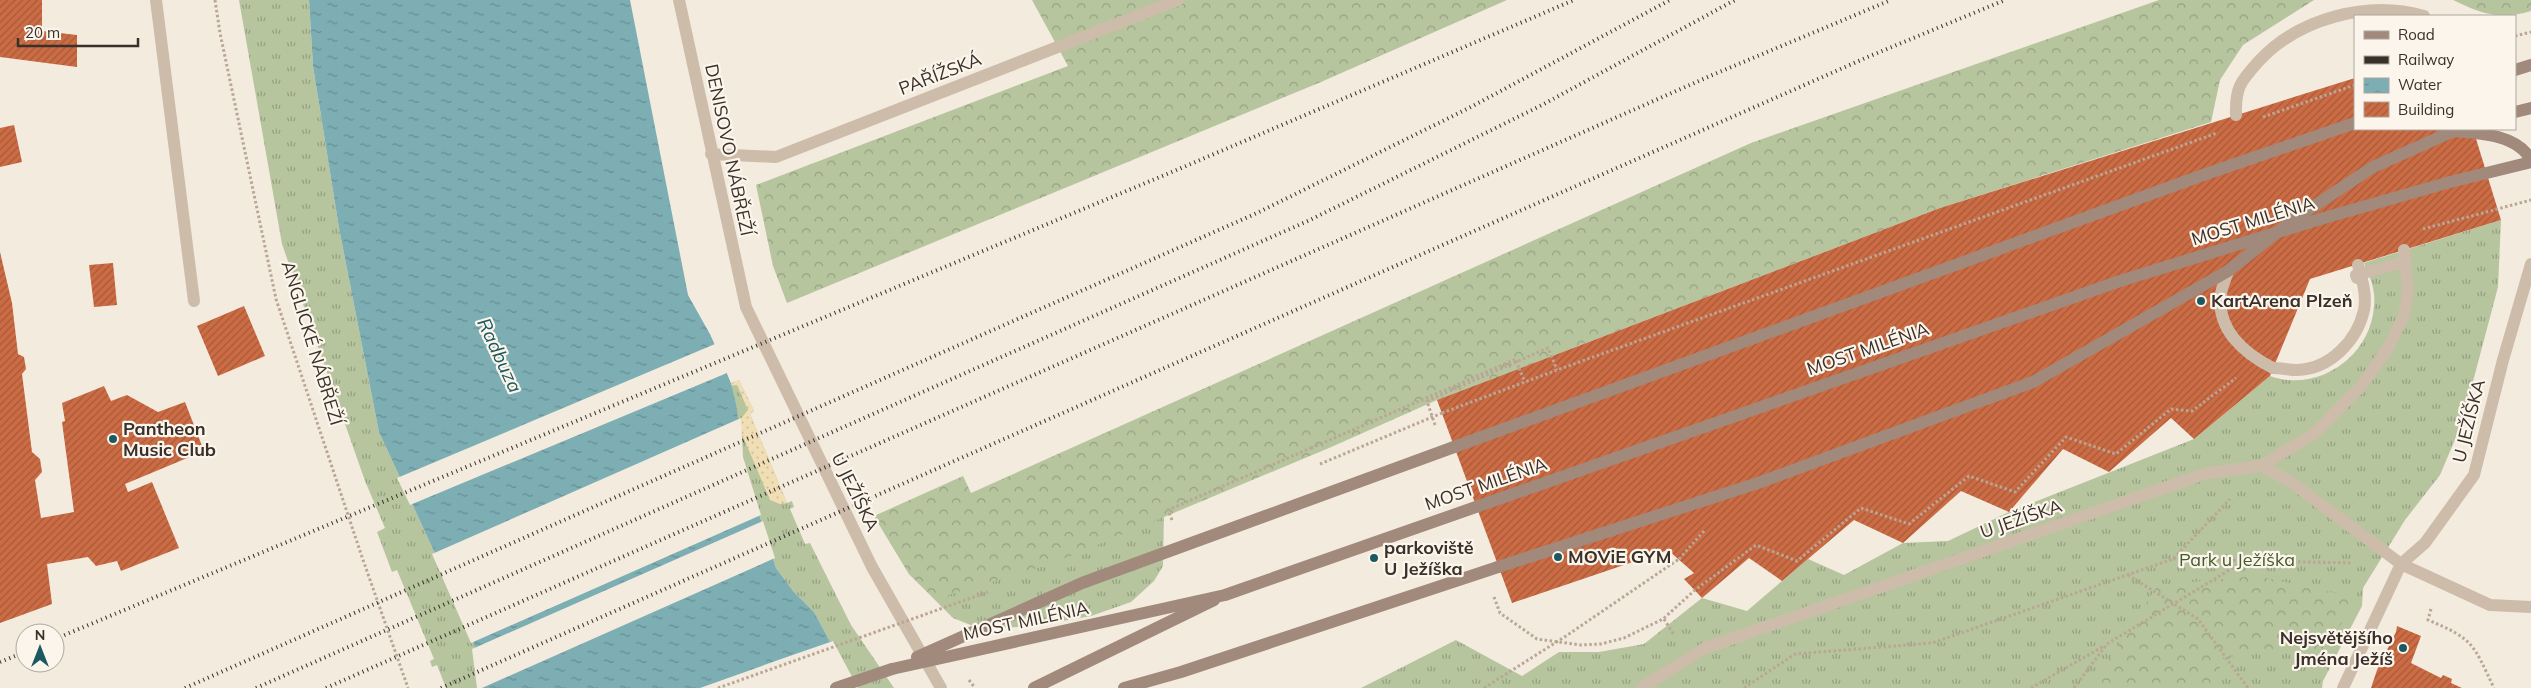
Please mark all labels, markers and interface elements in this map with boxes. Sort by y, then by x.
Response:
scale bar [18,15,138,47]
legend [2354,15,2516,130]
text: 20 m [25,23,60,42]
text: Road [2398,25,2435,44]
street label: PAŘÍŽSKÁ [895,47,984,100]
text: Railway [2398,50,2454,69]
street label: DENISOVO NÁBŘEŽÍ [700,62,759,239]
text: Water [2398,75,2442,94]
text: Building [2398,100,2454,119]
street label: MOST MILÉNIA [2188,191,2317,250]
street label: ANGLICKÉ NÁBŘEŽÍ [277,258,349,429]
place label: KartArena Plzeň [2211,289,2352,312]
marker: KartArena Plzeň [2195,295,2207,307]
water label: Radbuza [472,314,528,396]
street label: MOST MILÉNIA [1804,317,1932,380]
street label: U JEŽÍŠKA [2447,377,2490,465]
place label: Pantheon Music Club [123,417,216,461]
marker: Pantheon Music Club [107,433,119,445]
street label: U JEŽÍŠKA [826,448,884,535]
street label: MOST MILÉNIA [1422,452,1550,515]
street label: U JEŽÍŠKA [1977,494,2065,543]
place label: parkoviště U Ježíška [1384,536,1474,580]
place label: MOViE GYM [1568,545,1671,568]
park label: Park u Ježíška [2179,548,2295,571]
marker: MOViE GYM [1552,551,1564,563]
marker: parkoviště U Ježíška [1368,552,1380,564]
street label: MOST MILÉNIA [961,596,1091,645]
north arrow [15,623,65,673]
text: N [35,626,45,644]
place label: Nejsvětějšího Jména Ježíš [2280,626,2393,670]
marker: Nejsvětějšího Jména Ježíš [2397,642,2409,654]

